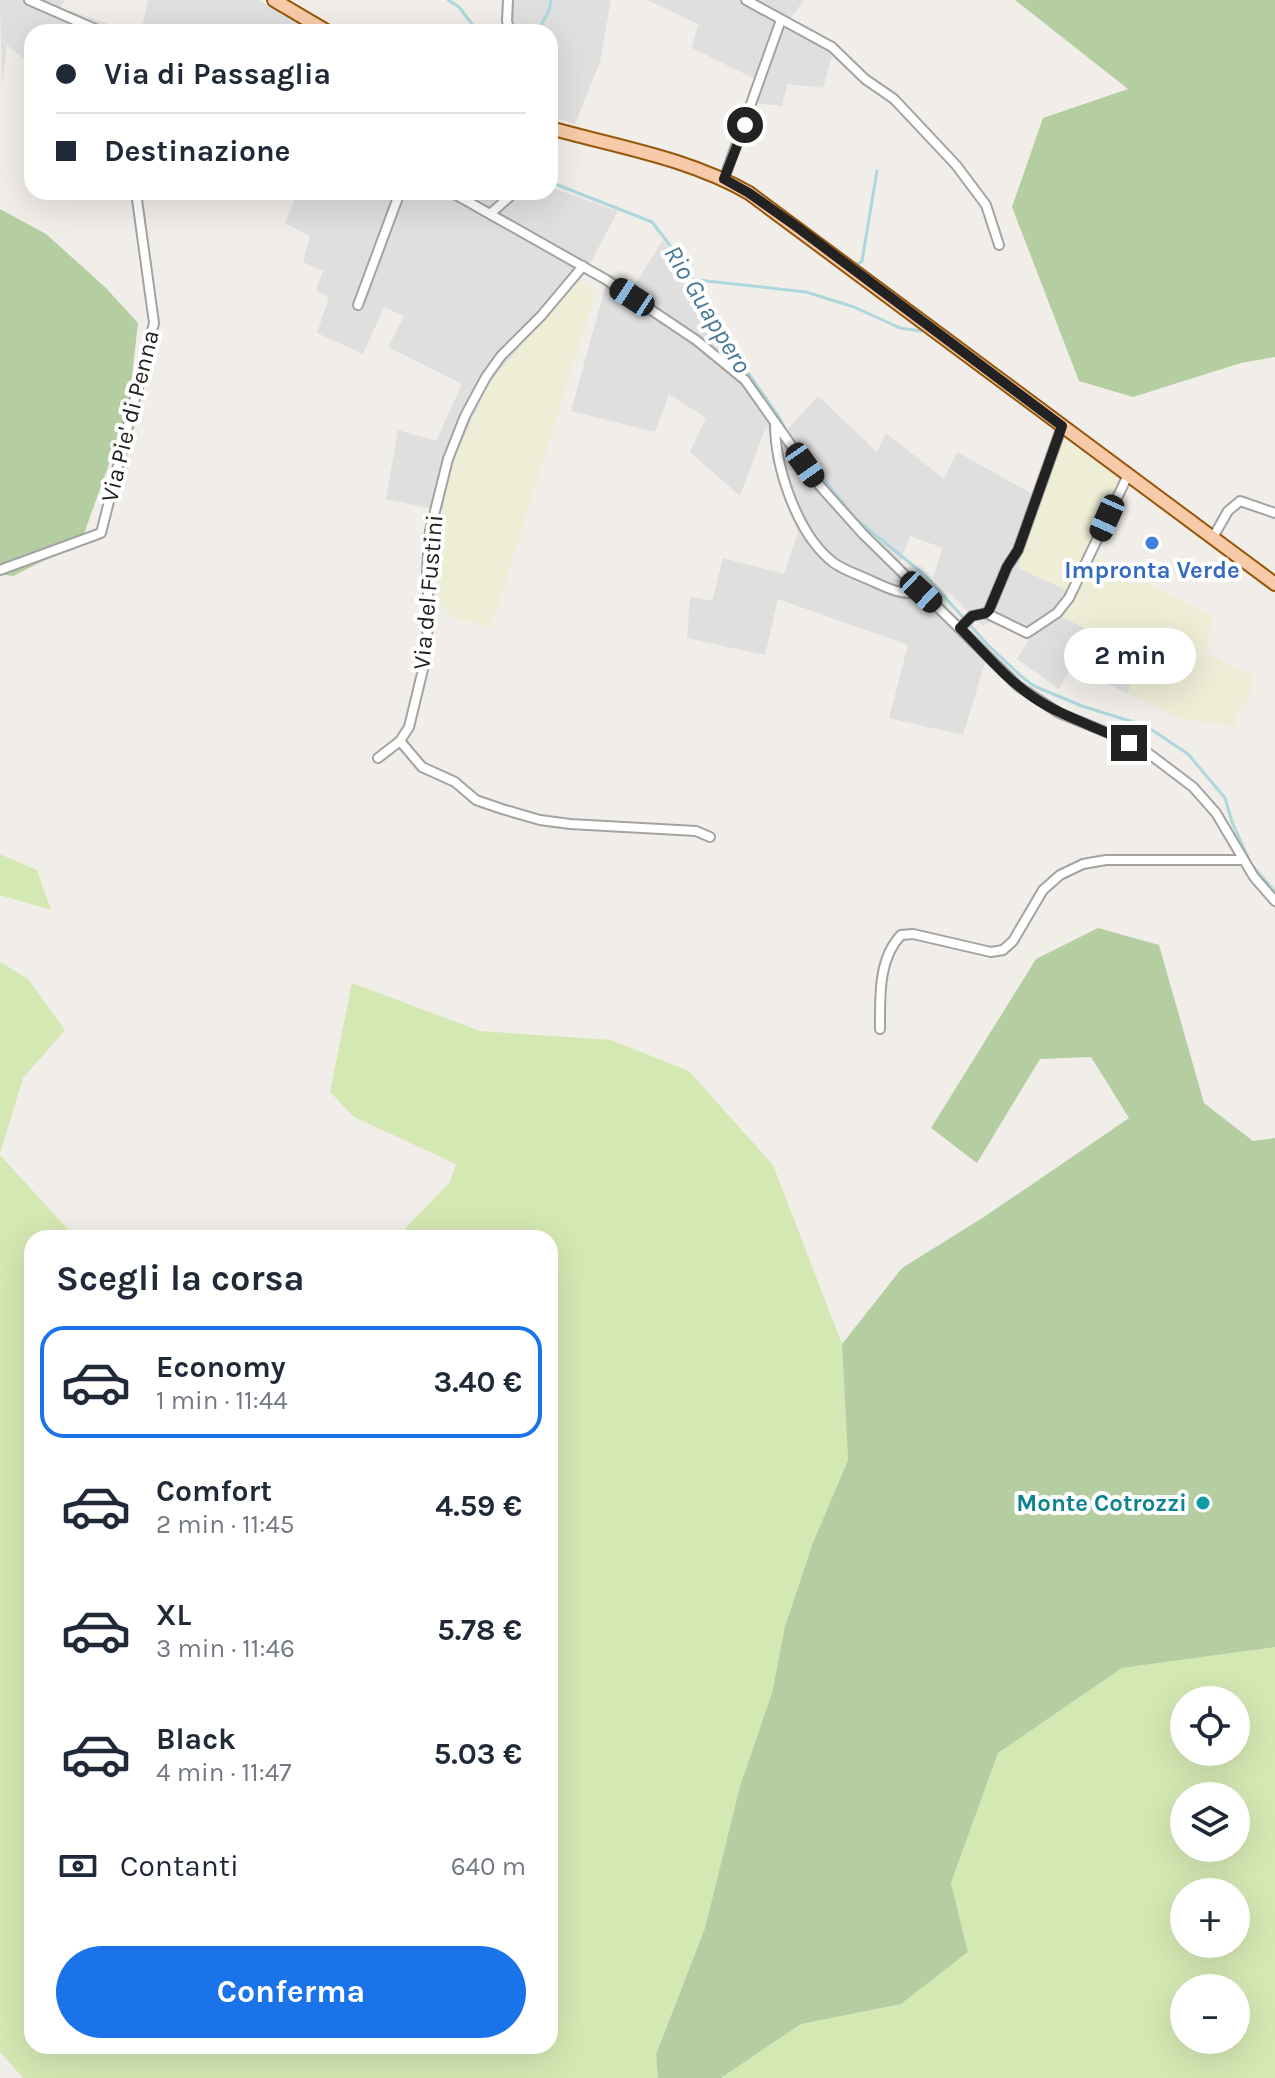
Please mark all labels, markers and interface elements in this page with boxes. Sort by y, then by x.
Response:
text: Via di Passaglia [104,56,331,92]
route start [727,107,763,143]
text: Destinazione [104,133,291,169]
water label: Rio Guappero [657,240,758,379]
car [605,274,659,320]
street label: Via Pie' di Penna [95,327,165,505]
car [781,438,829,492]
car [1086,491,1128,545]
street label: Via del Fustini [407,513,449,671]
marker: Impronta Verde [1143,534,1161,552]
place label: Impronta Verde [1064,556,1240,584]
car [895,567,947,617]
callout: 2 min [1063,627,1195,683]
text: 2 min [1094,640,1166,671]
route end [1111,725,1147,761]
text: Scegli la corsa [56,1257,305,1299]
icon: car [60,1346,132,1418]
text: Economy [156,1349,286,1385]
text: 3.40 € [433,1364,522,1400]
text: 1 min · 11:44 [156,1385,288,1416]
icon: car [60,1470,132,1542]
text: Comfort [156,1473,272,1509]
text: 4.59 € [435,1488,522,1524]
place label: Monte Cotrozzi [1016,1489,1187,1517]
marker: Monte Cotrozzi [1194,1494,1212,1512]
text: 2 min · 11:45 [156,1509,294,1540]
icon: car [60,1594,132,1666]
text: XL [156,1597,191,1633]
text: 5.78 € [437,1612,522,1648]
text: 3 min · 11:46 [156,1633,295,1664]
map controls [1170,1686,1250,2054]
button: locate [1170,1686,1250,1766]
icon: car [60,1718,132,1790]
text: Black [156,1721,236,1757]
text: 5.03 € [434,1736,522,1772]
text: 4 min · 11:47 [156,1757,291,1788]
button: layers [1170,1782,1250,1862]
icon: cash [56,1844,100,1888]
text: Contanti [120,1848,239,1884]
text: 640 m [451,1851,526,1882]
button: + [1170,1878,1250,1958]
button: Conferma [56,1946,526,2038]
button: − [1170,1974,1250,2054]

